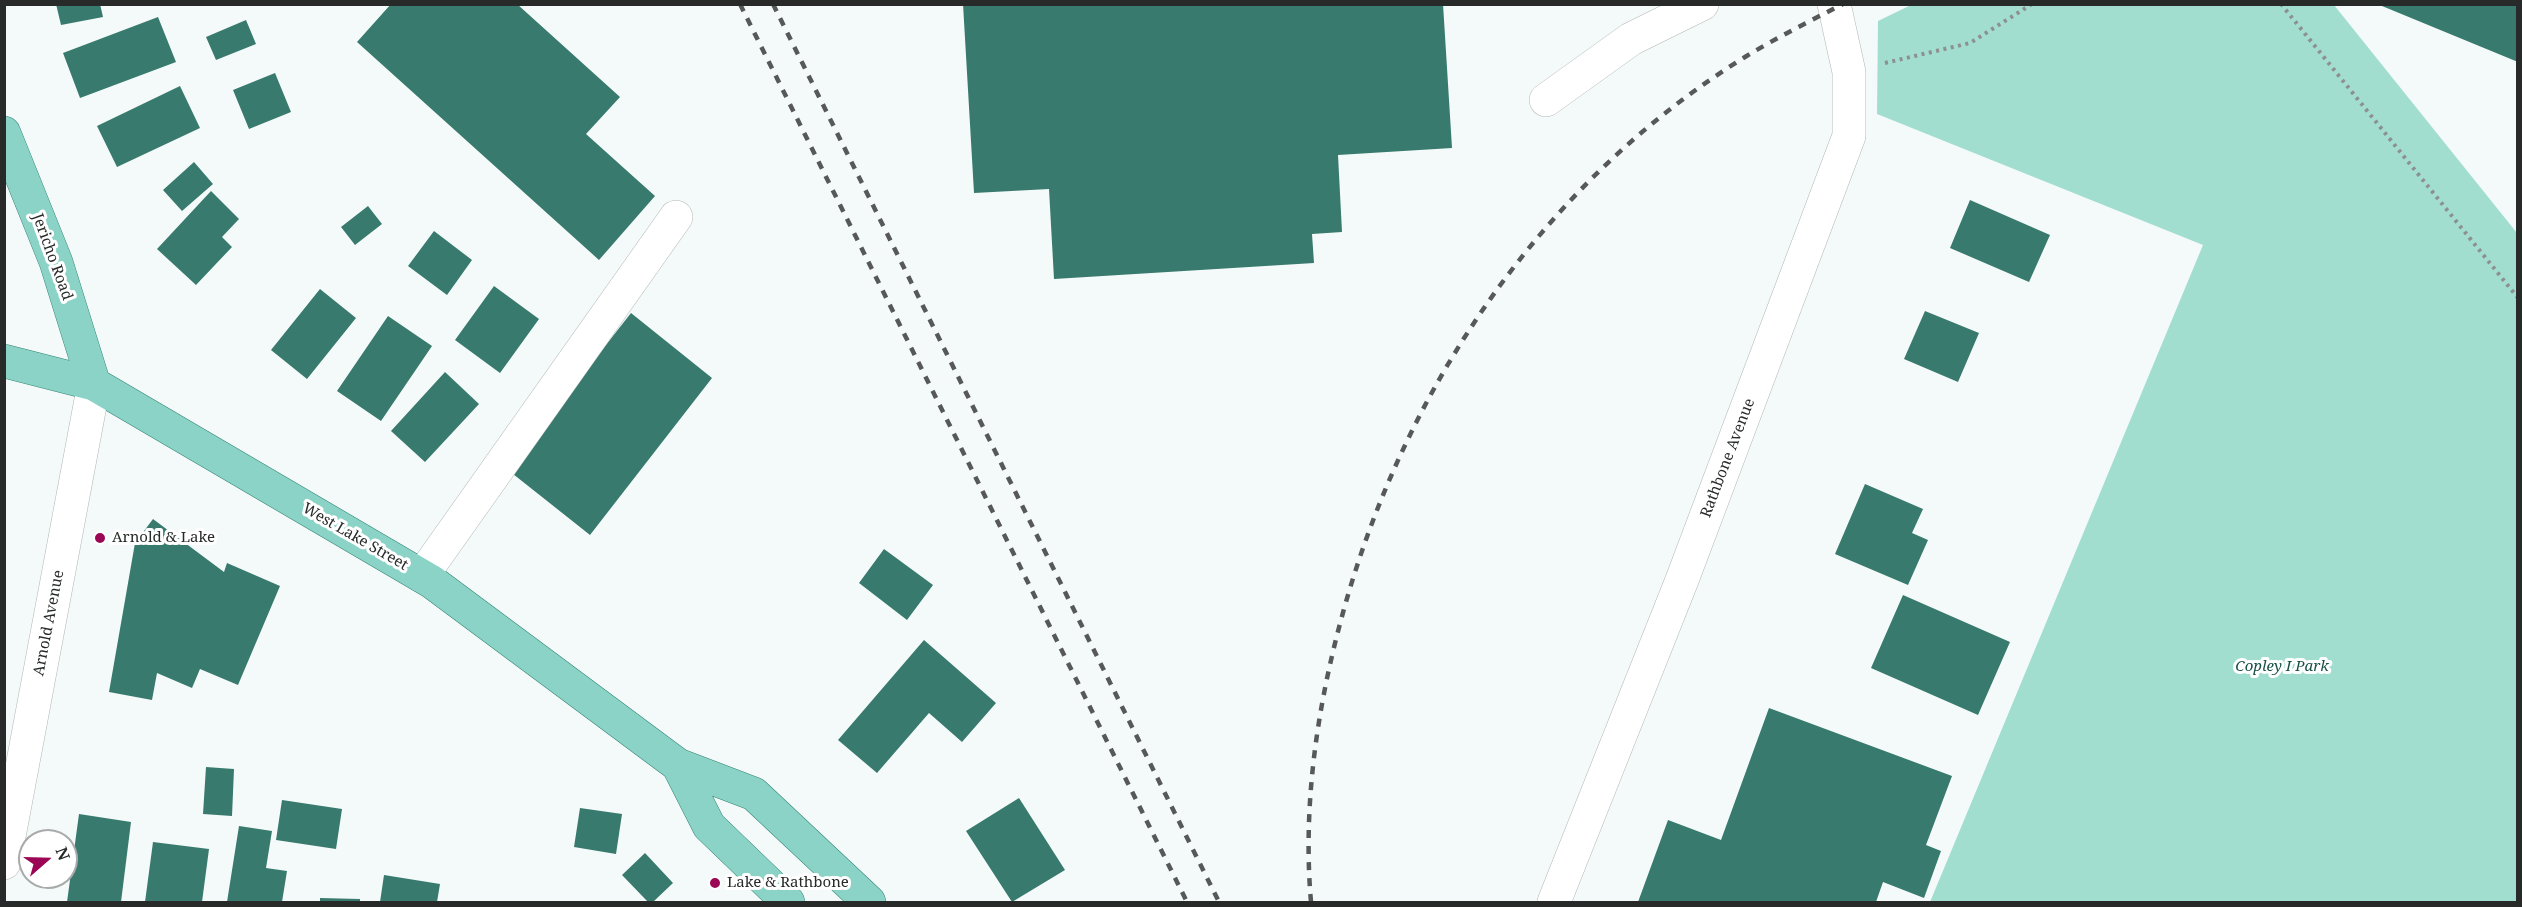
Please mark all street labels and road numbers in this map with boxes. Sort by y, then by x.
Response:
street label: Jericho Road [28,211,76,303]
street label: Rathbone Avenue [1697,396,1759,520]
street label: West Lake Street [299,500,411,574]
street label: Arnold Avenue [30,569,68,677]

